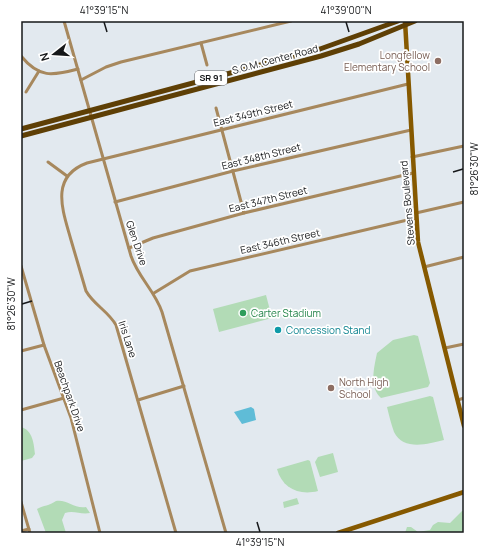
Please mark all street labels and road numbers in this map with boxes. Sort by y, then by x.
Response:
street label: S.O.M. Center Road [230,41,320,77]
road number: SR 91 [195,71,227,85]
street label: East 349th Street [212,96,294,130]
street label: East 348th Street [220,139,302,173]
street label: Stevens Boulevard [396,160,418,246]
street label: East 347th Street [227,182,309,216]
street label: Glen Drive [123,219,151,267]
street label: East 346th Street [239,225,321,257]
street label: Iris Lane [115,319,141,359]
street label: Beachpark Drive [51,359,89,434]

